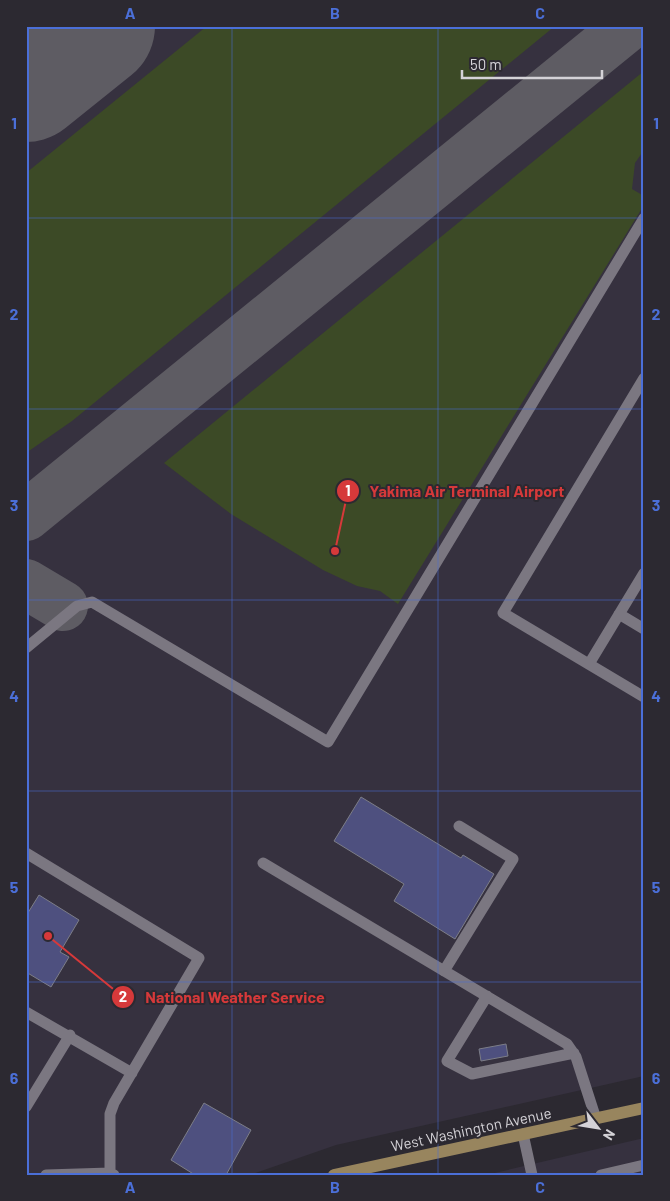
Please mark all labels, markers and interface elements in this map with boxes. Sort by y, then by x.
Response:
text: A [125,3,136,22]
text: B [330,3,340,22]
text: C [535,3,545,22]
scale bar [462,48,602,80]
text: 50 m [470,55,502,73]
text: 1 [11,113,17,132]
text: 1 [653,113,659,132]
text: 2 [10,304,19,323]
text: 2 [652,304,661,323]
callout: Yakima Air Terminal Airport [335,476,575,507]
text: 1 [345,481,351,499]
text: Yakima Air Terminal Airport [370,481,564,500]
text: 3 [10,495,18,514]
text: 3 [652,495,660,514]
text: 4 [9,686,19,705]
text: 4 [651,686,661,705]
text: 5 [10,877,19,896]
text: 5 [652,877,661,896]
callout: National Weather Service [110,982,334,1013]
text: 2 [119,987,127,1005]
text: National Weather Service [145,987,325,1006]
text: 6 [10,1068,19,1087]
text: 6 [652,1068,661,1087]
street label: West Washington Avenue [389,1103,553,1155]
north arrow [572,1104,622,1154]
text: N [600,1127,619,1143]
text: A [125,1177,136,1196]
text: B [330,1177,340,1196]
text: C [535,1177,545,1196]

